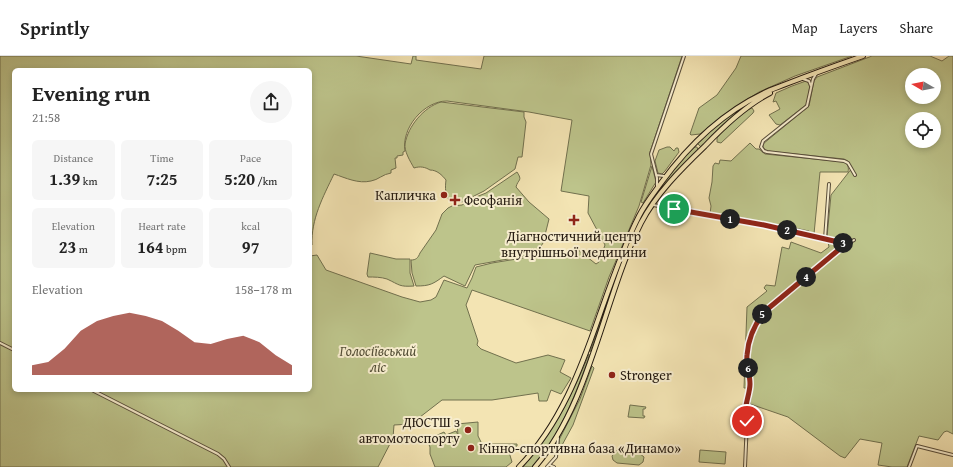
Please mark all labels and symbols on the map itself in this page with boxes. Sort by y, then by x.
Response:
north arrow [905,68,941,104]
place label: Капличка [375,185,436,205]
marker: Капличка [439,190,449,200]
place label: Феофанія [464,190,522,210]
pin [657,192,691,226]
marker: Феофанія [449,194,461,206]
pin: 1 [720,209,740,229]
marker: Діагностичний центр внутрішньої медицини [568,214,580,226]
pin: 2 [777,220,797,240]
place label: Діагностичний центр внутрішньої медицини [501,226,647,262]
pin: 3 [833,233,853,253]
pin: 4 [796,267,816,287]
pin: 5 [752,304,772,324]
park label: Голосіївський ліс [338,341,417,377]
pin: 6 [738,358,758,378]
place label: Stronger [620,365,672,385]
marker: Stronger [607,370,617,380]
pin [730,404,764,438]
place label: ДЮСТШ з автомотоспорту [359,412,460,448]
marker: ДЮСТШ з автомотоспорту [463,425,473,435]
place label: Кінно-спортивна база «Динамо» [479,438,681,458]
marker: Кінно-спортивна база «Динамо» [466,443,476,453]

